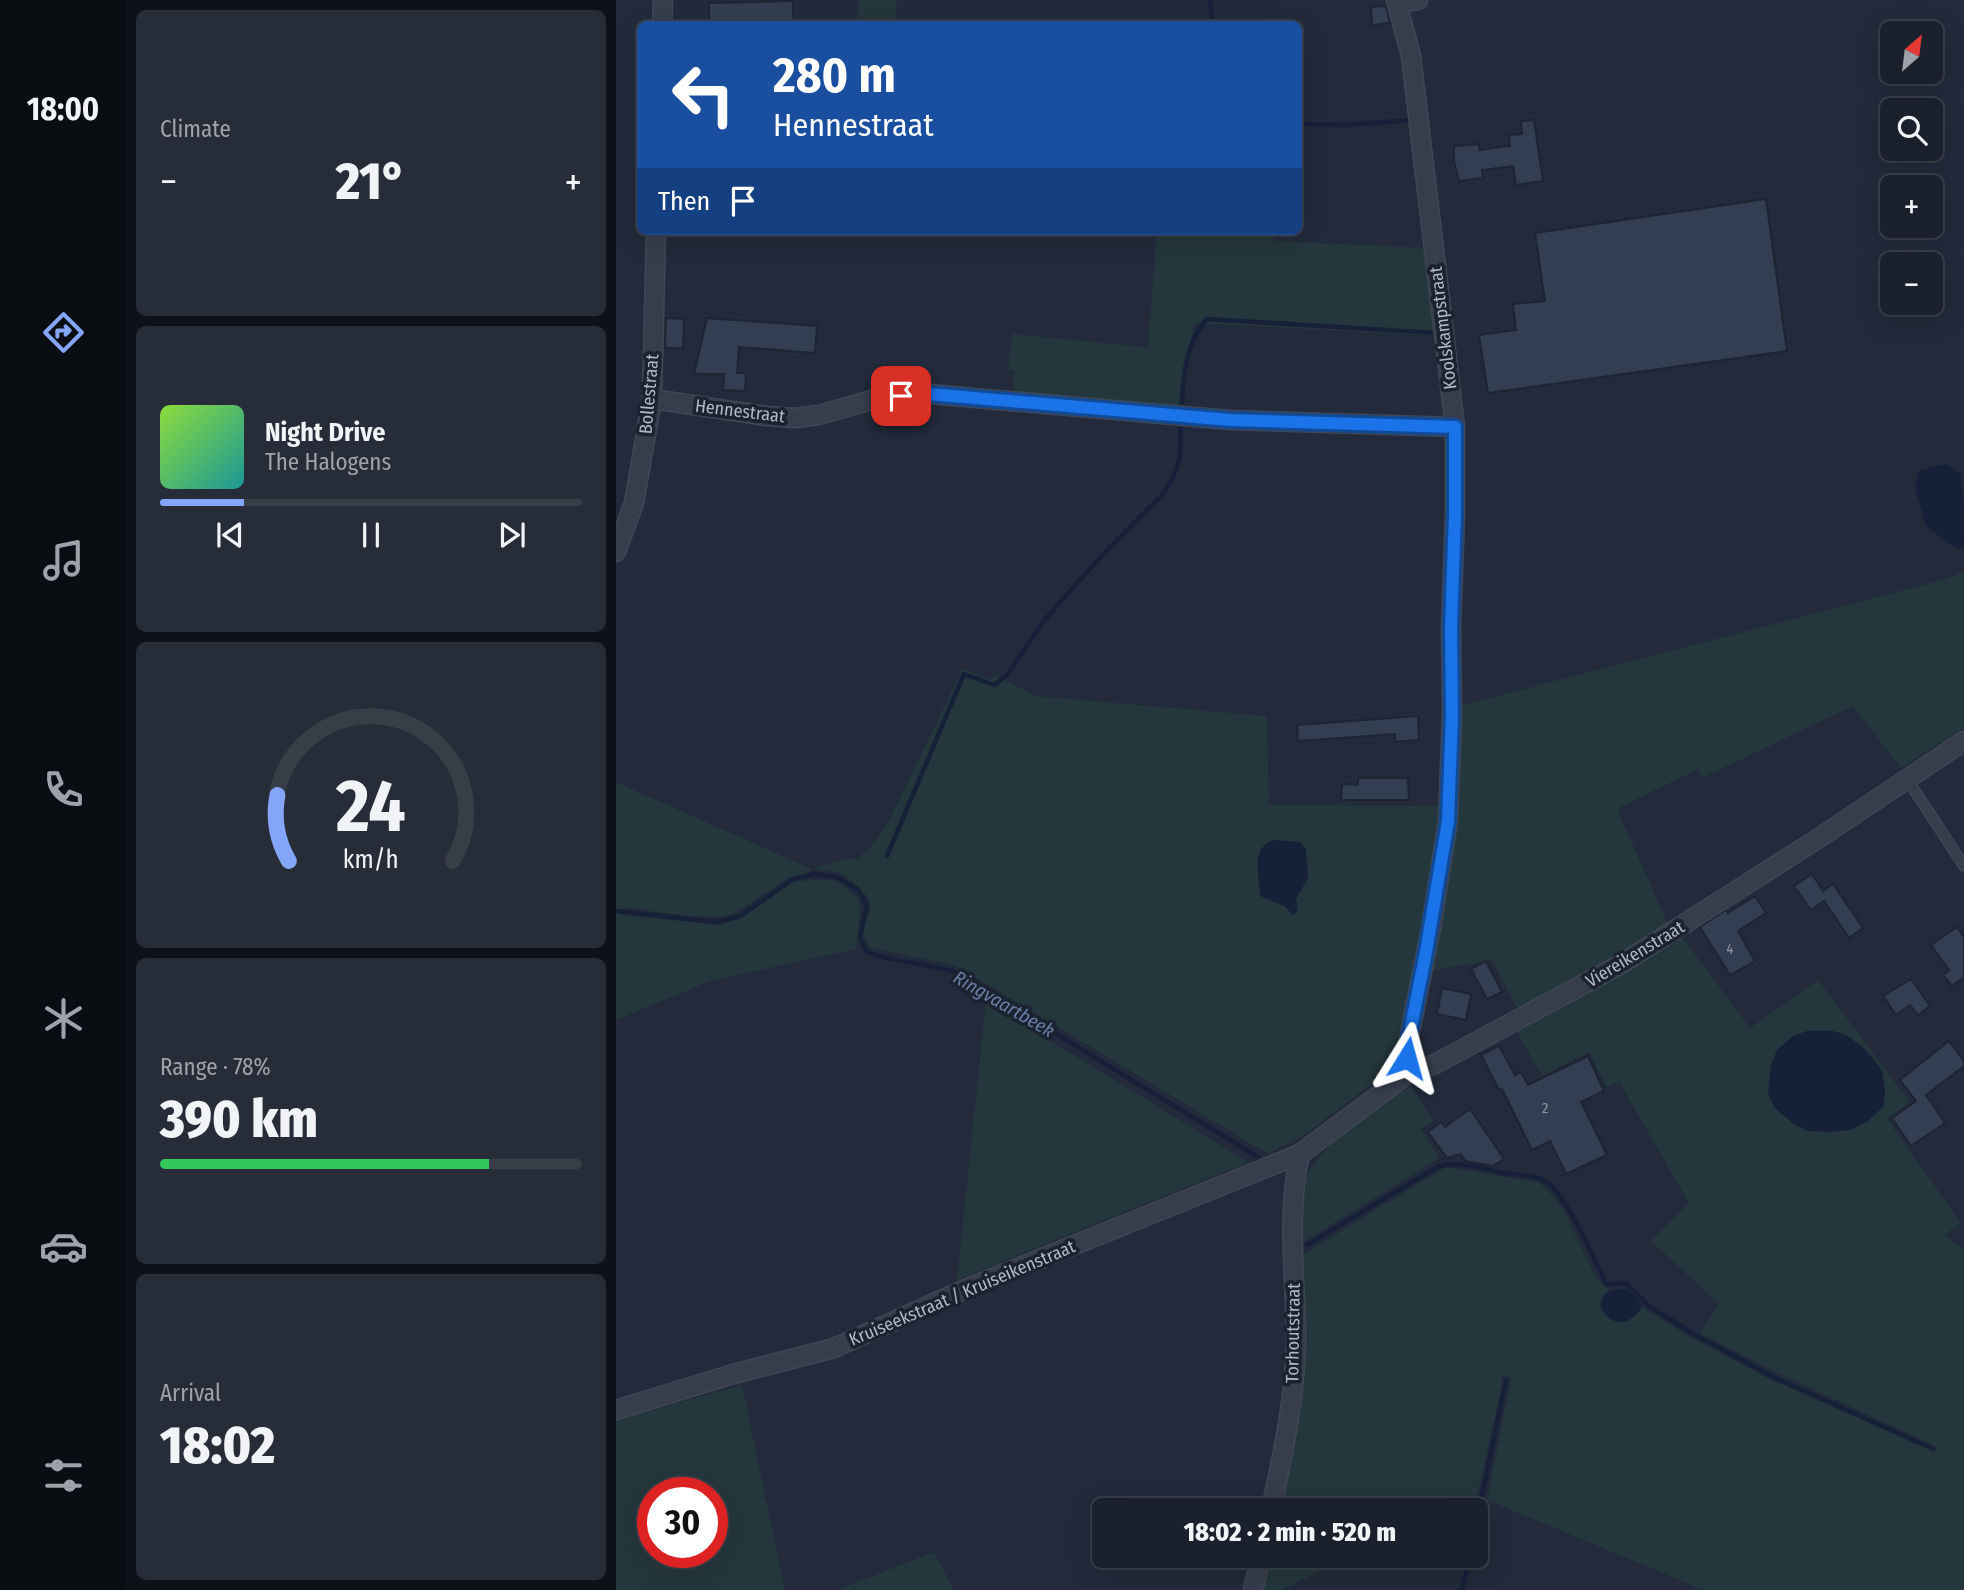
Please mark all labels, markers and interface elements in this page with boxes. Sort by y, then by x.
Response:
north arrow [1880,21,1942,84]
map controls [1880,21,1943,315]
text: 280 m [773,46,896,105]
icon: left [658,49,749,140]
text: 18:00 [27,90,99,128]
button: search [1880,98,1943,161]
text: Hennestraat [773,106,934,144]
text: Climate [160,115,231,143]
text: 21° [336,150,406,213]
text: − [160,159,177,205]
text: + [565,159,582,205]
button: + [1880,175,1943,238]
icon: arrive [724,182,762,220]
text: Then [658,186,710,217]
button: − [1880,252,1943,315]
street label: Koolskampstraat [1425,265,1461,391]
icon: directions [39,308,88,357]
street label: Bollestraat [635,353,663,435]
pin [871,366,931,426]
icon: arrive [882,377,920,415]
street label: Hennestraat [694,395,786,427]
text: Night Drive [265,417,385,448]
text: The Halogens [265,448,391,476]
icon: previous [211,516,249,554]
icon: pause [352,516,390,554]
icon: next [493,516,531,554]
icon: music [39,536,88,585]
text: 24 [335,763,406,850]
icon: phone [39,765,88,814]
text: km/h [343,845,399,875]
street label: Viereikenstraat [1582,916,1688,992]
house number: 4 [1727,941,1734,958]
water label: Ringvaartbeek [949,966,1059,1042]
icon: climate [39,994,88,1043]
position arrow [1370,1021,1444,1095]
text: Range · 78% [160,1053,271,1081]
text: 390 km [160,1088,318,1151]
house number: 2 [1542,1100,1548,1117]
icon: car [39,1222,88,1271]
street label: Kruiseekstraat / Kruiseikenstraat [846,1235,1078,1351]
street label: Torhoutstraat [1281,1283,1305,1383]
text: Arrival [160,1379,221,1407]
text: 18:02 [160,1414,275,1477]
icon: filters [39,1451,88,1500]
speed limit sign: 30 [637,1477,728,1568]
text: 18:02 · 2 min · 520 m [1184,1517,1396,1548]

